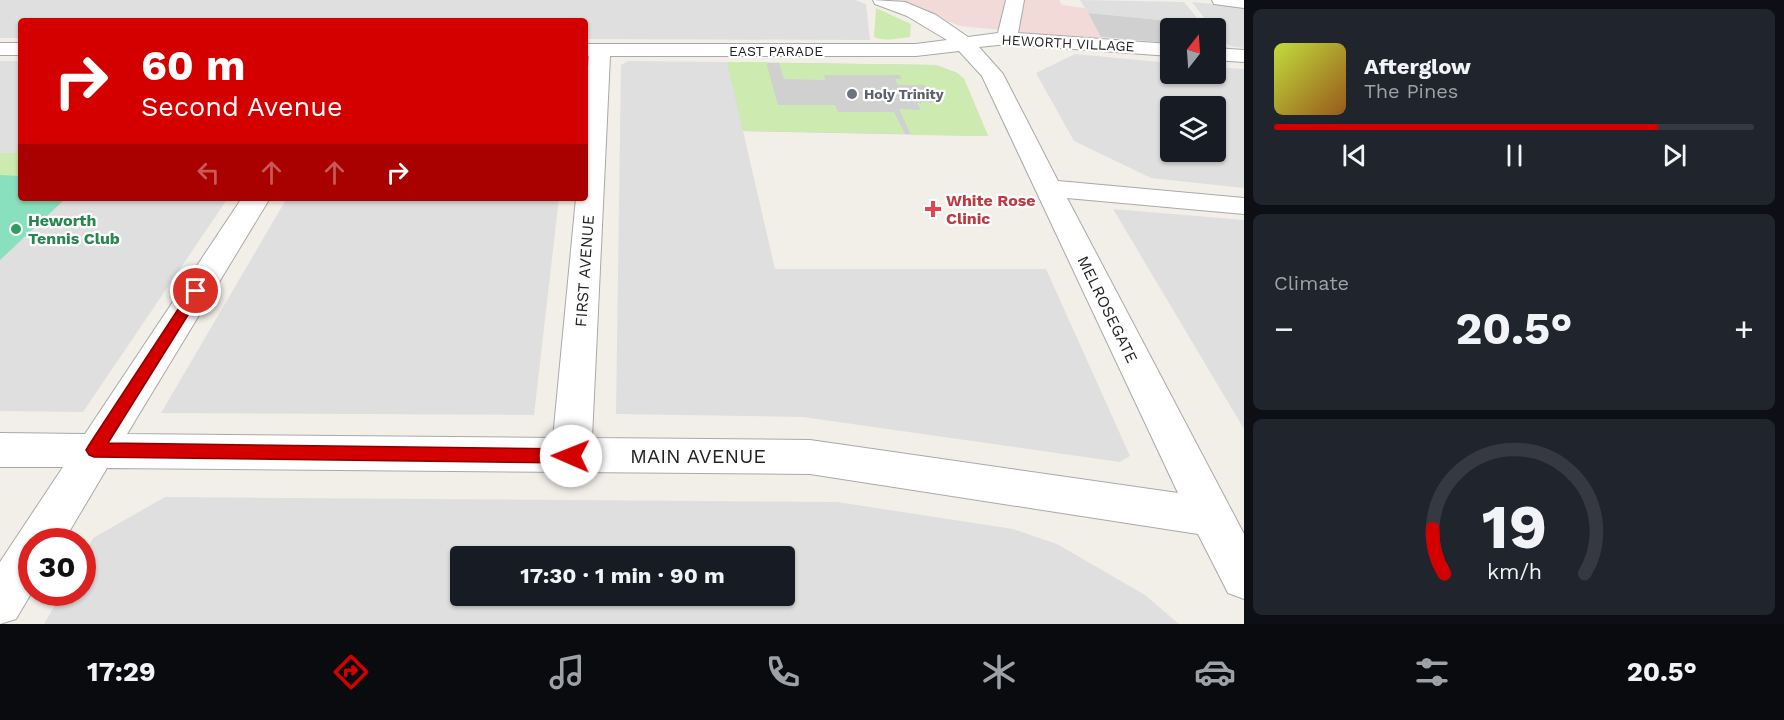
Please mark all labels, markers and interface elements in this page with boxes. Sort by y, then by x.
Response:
north arrow [1160,18,1226,84]
map controls [1160,18,1226,162]
street label: HEWORTH VILLAGE [1001,32,1135,54]
text: 60 m [141,41,245,90]
icon: right [42,42,120,120]
street label: EAST PARADE [729,43,823,59]
text: Afterglow [1364,54,1471,79]
text: The Pines [1364,79,1458,103]
place label: Holy Trinity [864,86,944,102]
marker: Holy Trinity [845,87,859,101]
text: Second Avenue [141,91,342,123]
button: layers [1160,96,1226,162]
icon: previous [1338,139,1371,172]
icon: pause [1498,139,1531,172]
icon: next [1658,139,1691,172]
icon: left [192,156,225,189]
icon: ahead [255,156,288,189]
icon: ahead [318,156,351,189]
icon: right [381,156,414,189]
place label: White Rose Clinic [946,191,1036,228]
marker: White Rose Clinic [924,200,942,218]
place label: Heworth Tennis Club [28,211,120,248]
street label: FIRST AVENUE [571,214,598,328]
marker: Heworth Tennis Club [9,222,23,236]
street label: MELROSEGATE [1073,253,1142,366]
pin [170,265,221,316]
text: Climate [1274,271,1349,295]
icon: arrive [179,274,212,307]
text: 20.5° [1456,302,1572,355]
text: − [1274,309,1294,348]
text: + [1734,309,1754,348]
position arrow [539,424,603,488]
street label: MAIN AVENUE [630,444,766,468]
text: 19 [1481,490,1547,563]
speed limit sign: 30 [18,528,96,606]
text: km/h [1486,559,1542,584]
text: 17:30 · 1 min · 90 m [520,563,725,588]
icon: directions [330,651,372,693]
icon: music [546,651,588,693]
icon: phone [762,651,804,693]
icon: climate [978,651,1020,693]
icon: car [1194,651,1236,693]
icon: filters [1411,651,1453,693]
text: 17:29 [87,656,156,688]
text: 20.5° [1627,656,1697,688]

